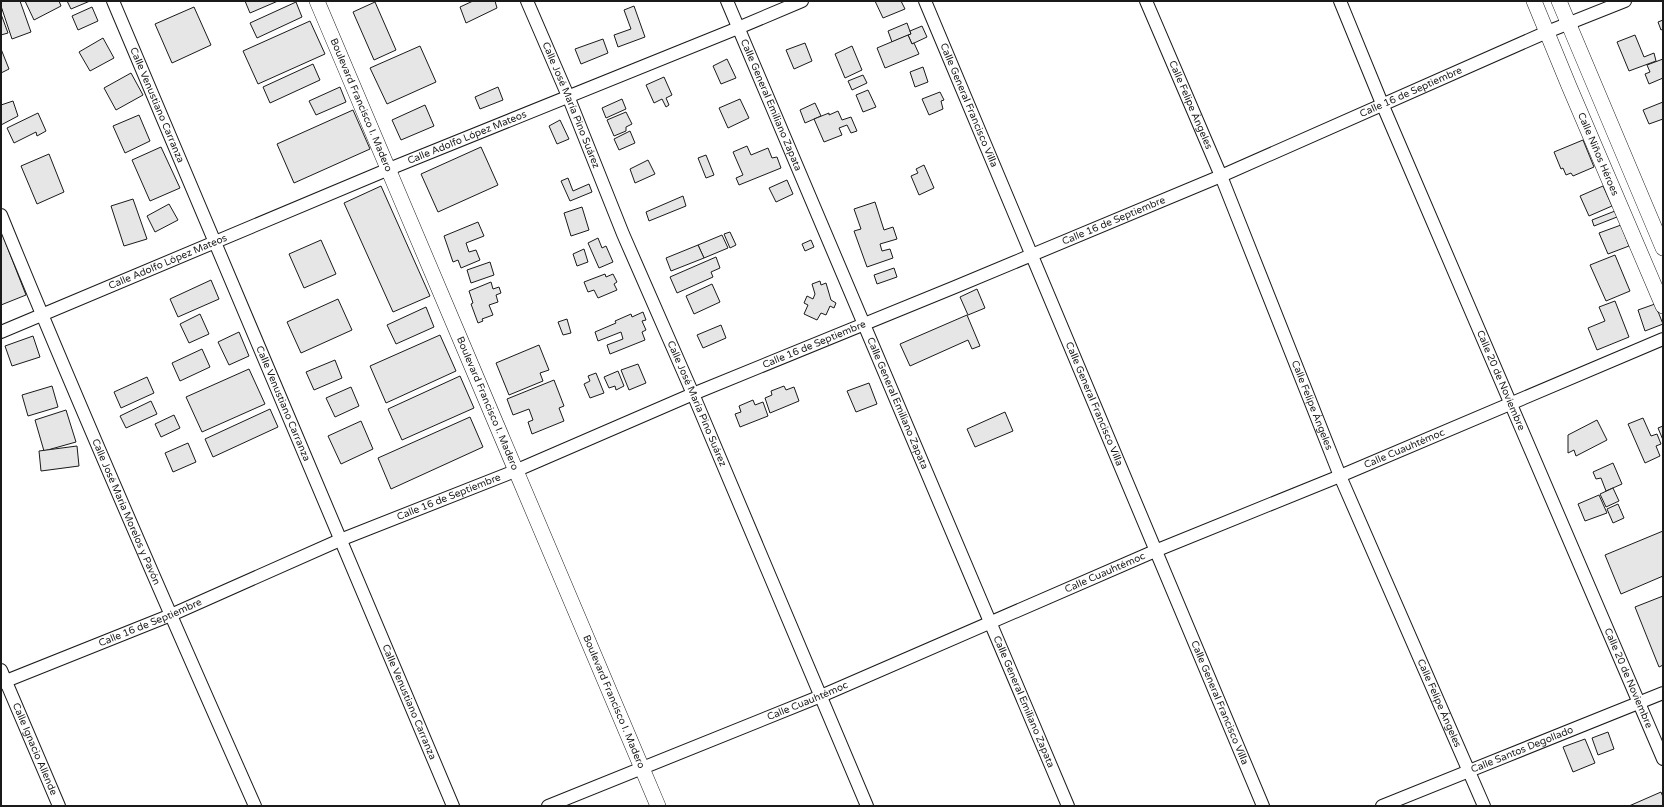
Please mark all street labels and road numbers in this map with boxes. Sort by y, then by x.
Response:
street label: Boulevard Francisco I. Madero [327,36,395,174]
street label: Calle General Emiliano Zapata [738,37,804,173]
street label: Calle José María Pino Suárez [539,40,602,170]
street label: Calle General Francisco Villa [937,41,1000,169]
street label: Calle Venustiano Carranza [127,46,187,165]
street label: Calle Felipe Ángeles [1166,59,1215,151]
street label: Calle 16 de Septiembre [1358,64,1464,120]
street label: Calle Adolfo López Mateos [406,108,528,167]
street label: Calle Niños Héroes [1575,111,1621,198]
street label: Calle 16 de Septiembre [1060,194,1167,248]
street label: Calle Adolfo López Mateos [107,232,229,292]
street label: Calle 16 de Septiembre [761,318,868,371]
street label: Calle 20 de Noviembre [1474,328,1528,433]
street label: Boulevard Francisco I. Madero [454,335,521,472]
street label: Calle General Emiliano Zapata [864,336,931,471]
street label: Calle José María Pino Suárez [664,339,729,468]
street label: Calle General Francisco Villa [1063,340,1126,468]
street label: Calle Venustiano Carranza [253,344,313,463]
street label: Calle Felipe Ángeles [1289,359,1335,452]
street label: Calle Cuauhtémoc [1362,426,1447,471]
street label: Calle José María Morelos y Pavón [89,437,163,587]
street label: Calle 16 de Septiembre [395,471,503,523]
street label: Calle Cuauhtémoc [1063,550,1147,595]
street label: Calle 16 de Septiembre [97,596,204,649]
street label: Calle 20 de Noviembre [1602,626,1655,730]
street label: Boulevard Francisco I. Madero [580,633,647,770]
street label: Calle General Emiliano Zapata [991,634,1057,770]
street label: Calle General Francisco Villa [1188,639,1251,767]
street label: Calle Venustiano Carranza [379,643,439,762]
street label: Calle Felipe Ángeles [1415,657,1464,749]
street label: Calle Cuauhtémoc [765,679,850,723]
street label: Calle Ignacio Allende [10,701,60,797]
street label: Calle Santos Degollado [1469,724,1575,776]

